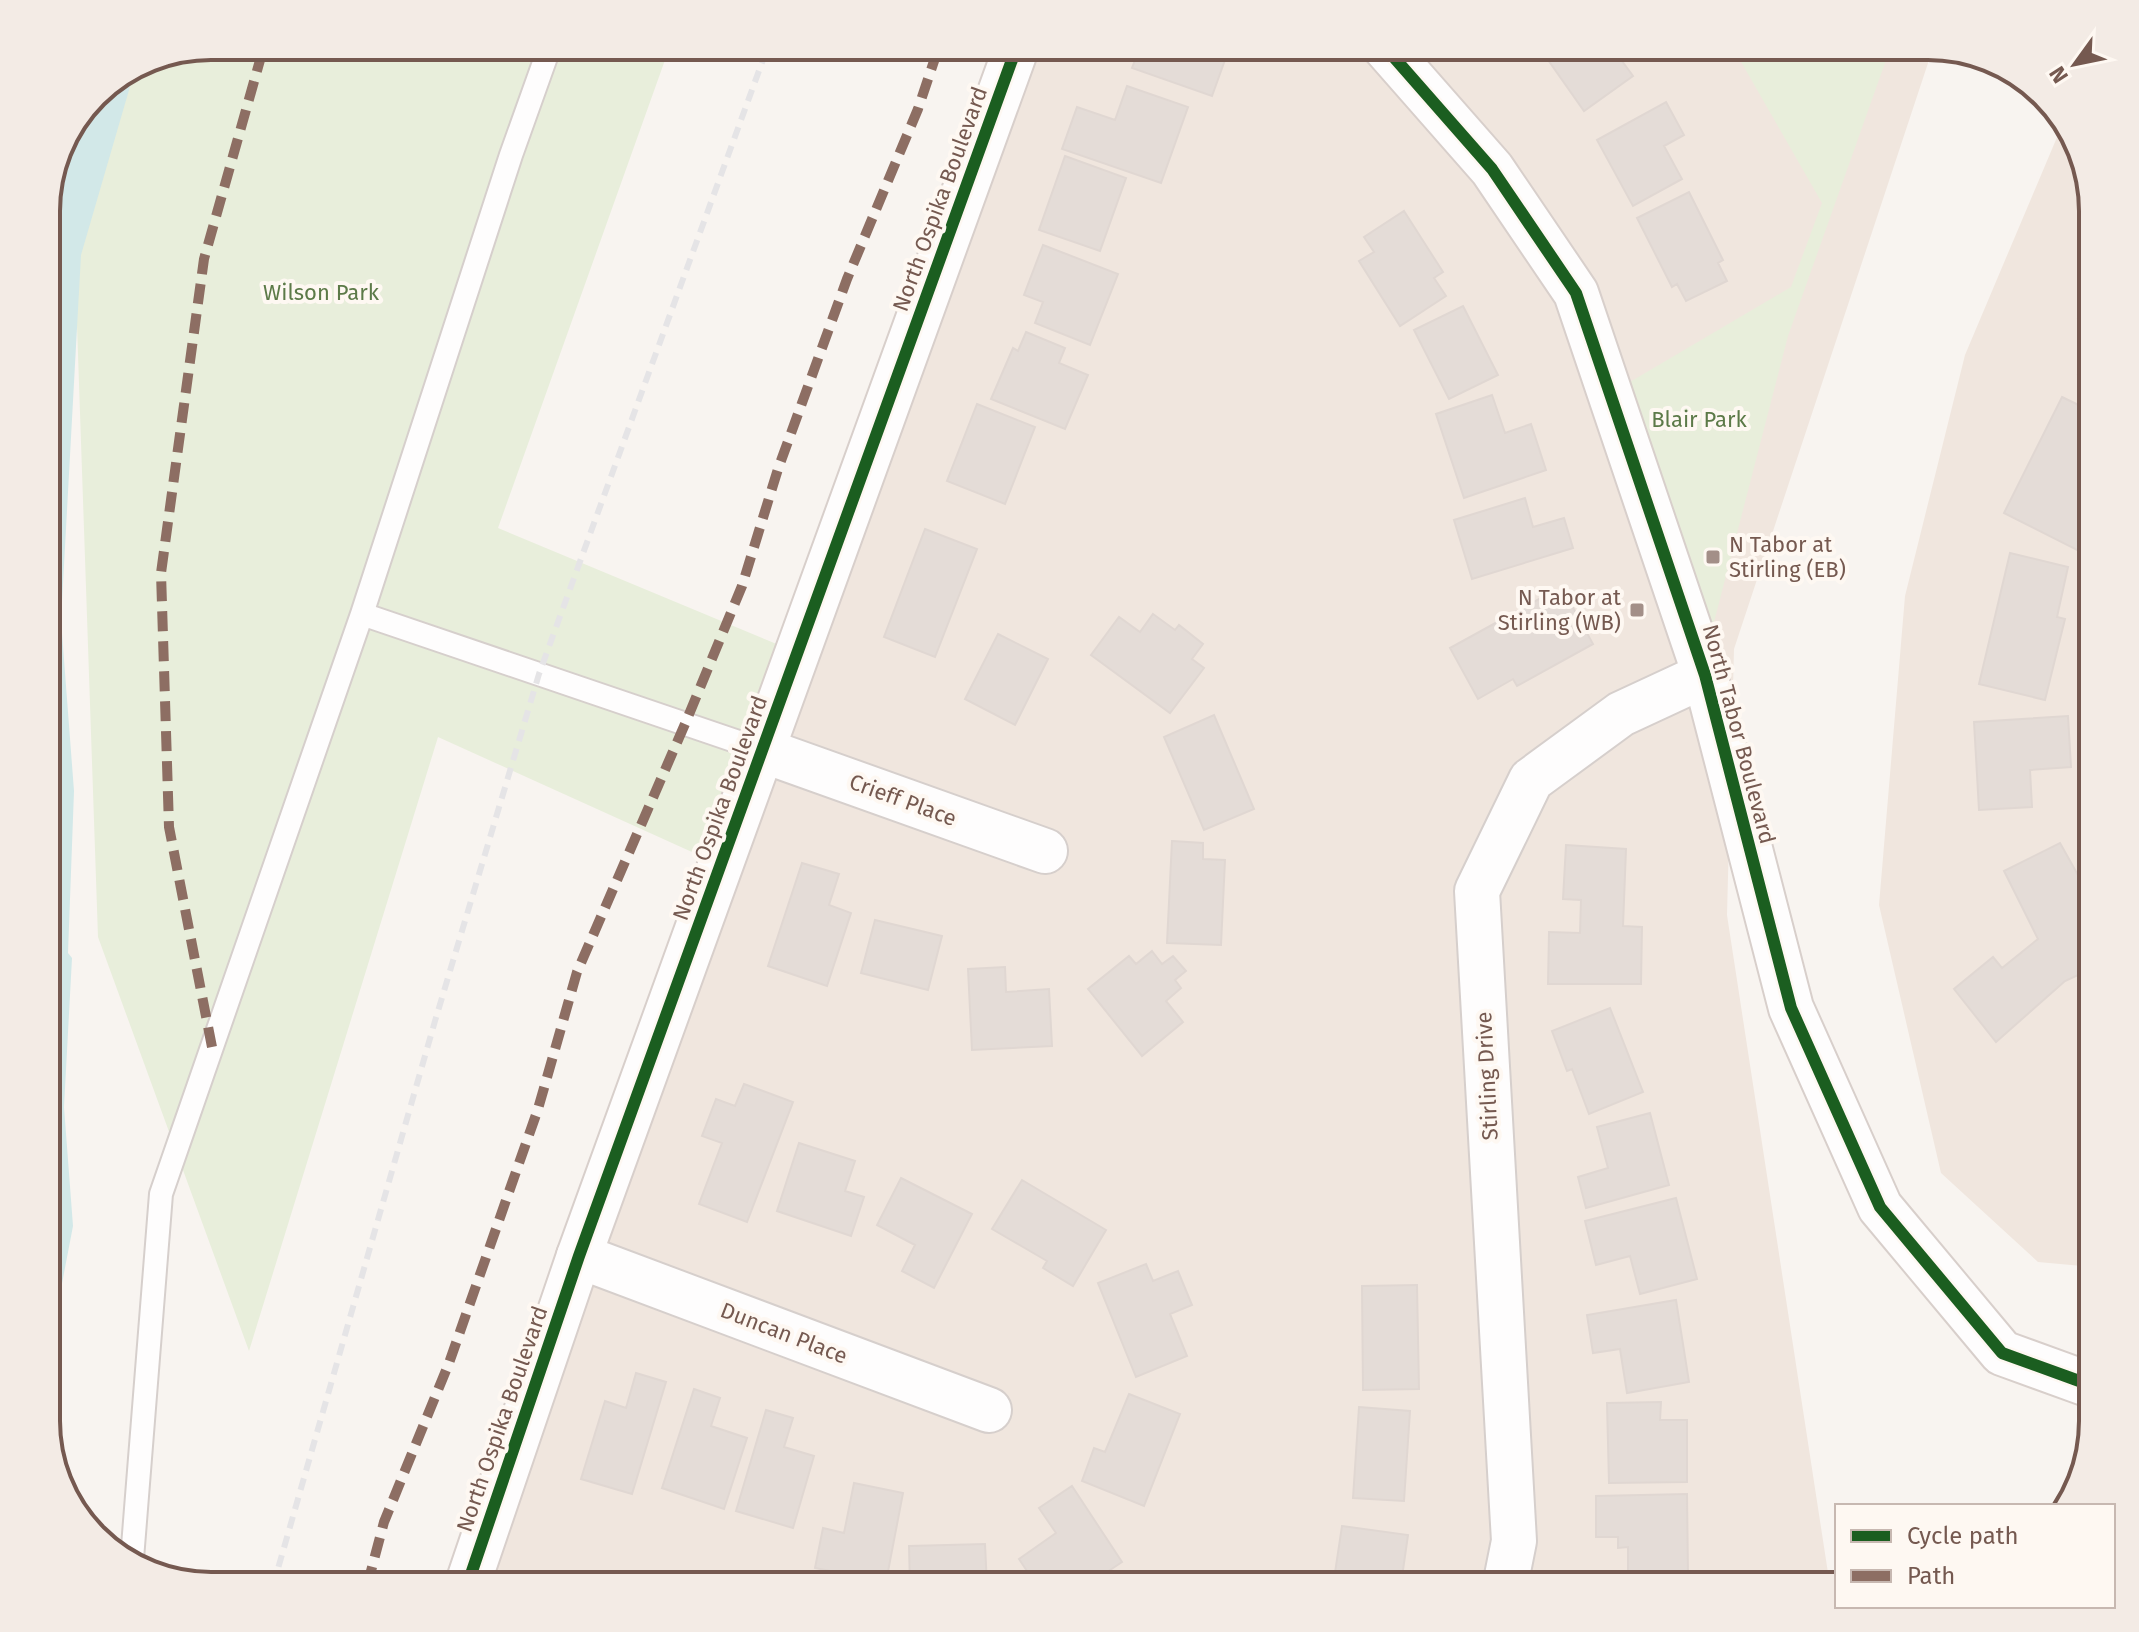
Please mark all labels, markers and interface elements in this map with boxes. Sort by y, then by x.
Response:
north arrow [2035,24,2115,104]
text: N [2043,61,2074,88]
street label: North Ospika Boulevard [887,83,993,315]
park label: Wilson Park [263,279,380,306]
park label: Blair Park [1651,406,1747,433]
place label: N Tabor at Stirling (EB) [1729,531,1846,583]
marker: N Tabor at Stirling (EB) [1704,548,1722,566]
place label: N Tabor at Stirling (WB) [1498,584,1621,636]
marker: N Tabor at Stirling (WB) [1628,601,1646,619]
street label: North Tabor Boulevard [1697,621,1781,847]
street label: North Ospika Boulevard [667,692,773,924]
street label: Crieff Place [846,768,960,832]
street label: Stirling Drive [1470,1011,1504,1141]
street label: Duncan Place [717,1296,851,1370]
street label: North Ospika Boulevard [451,1302,553,1536]
legend [1835,1504,2115,1608]
text: Cycle path [1907,1522,2019,1550]
text: Path [1907,1562,1955,1590]

